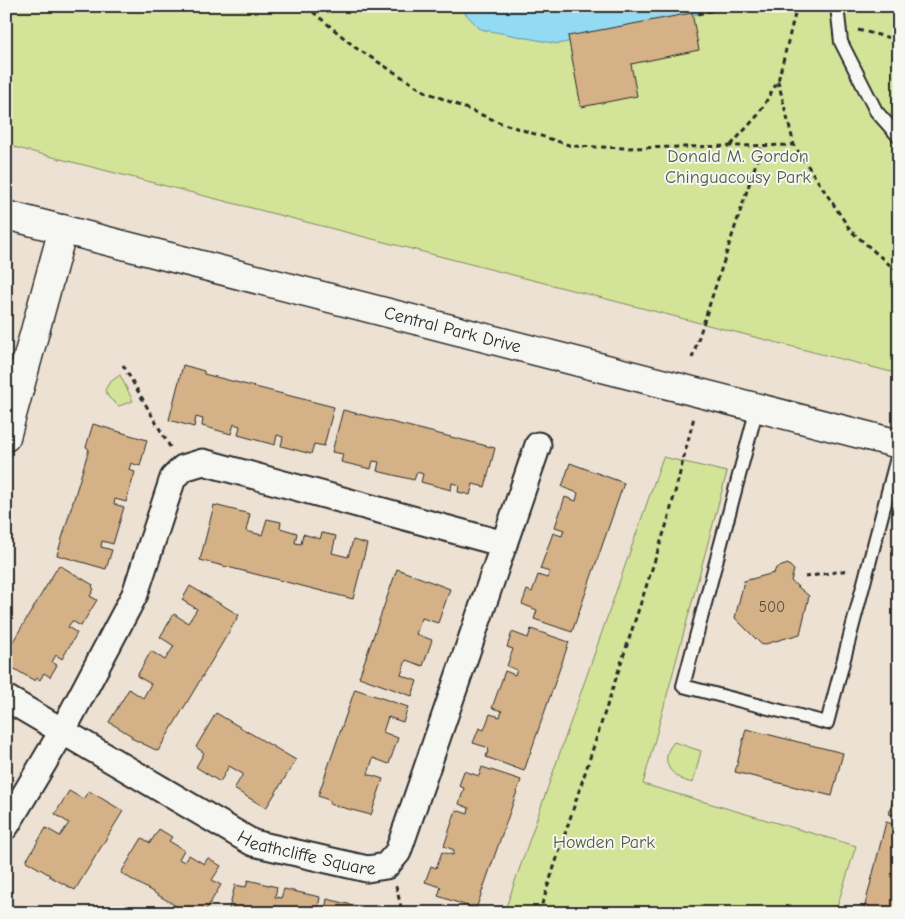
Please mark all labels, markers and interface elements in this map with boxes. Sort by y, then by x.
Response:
park label: Donald M. Gordon Chinguacousy Park [665,146,811,188]
street label: Central Park Drive [382,302,523,357]
house number: 500 [759,598,785,616]
street label: Heathcliffe Square [234,826,377,879]
park label: Howden Park [553,832,655,853]

